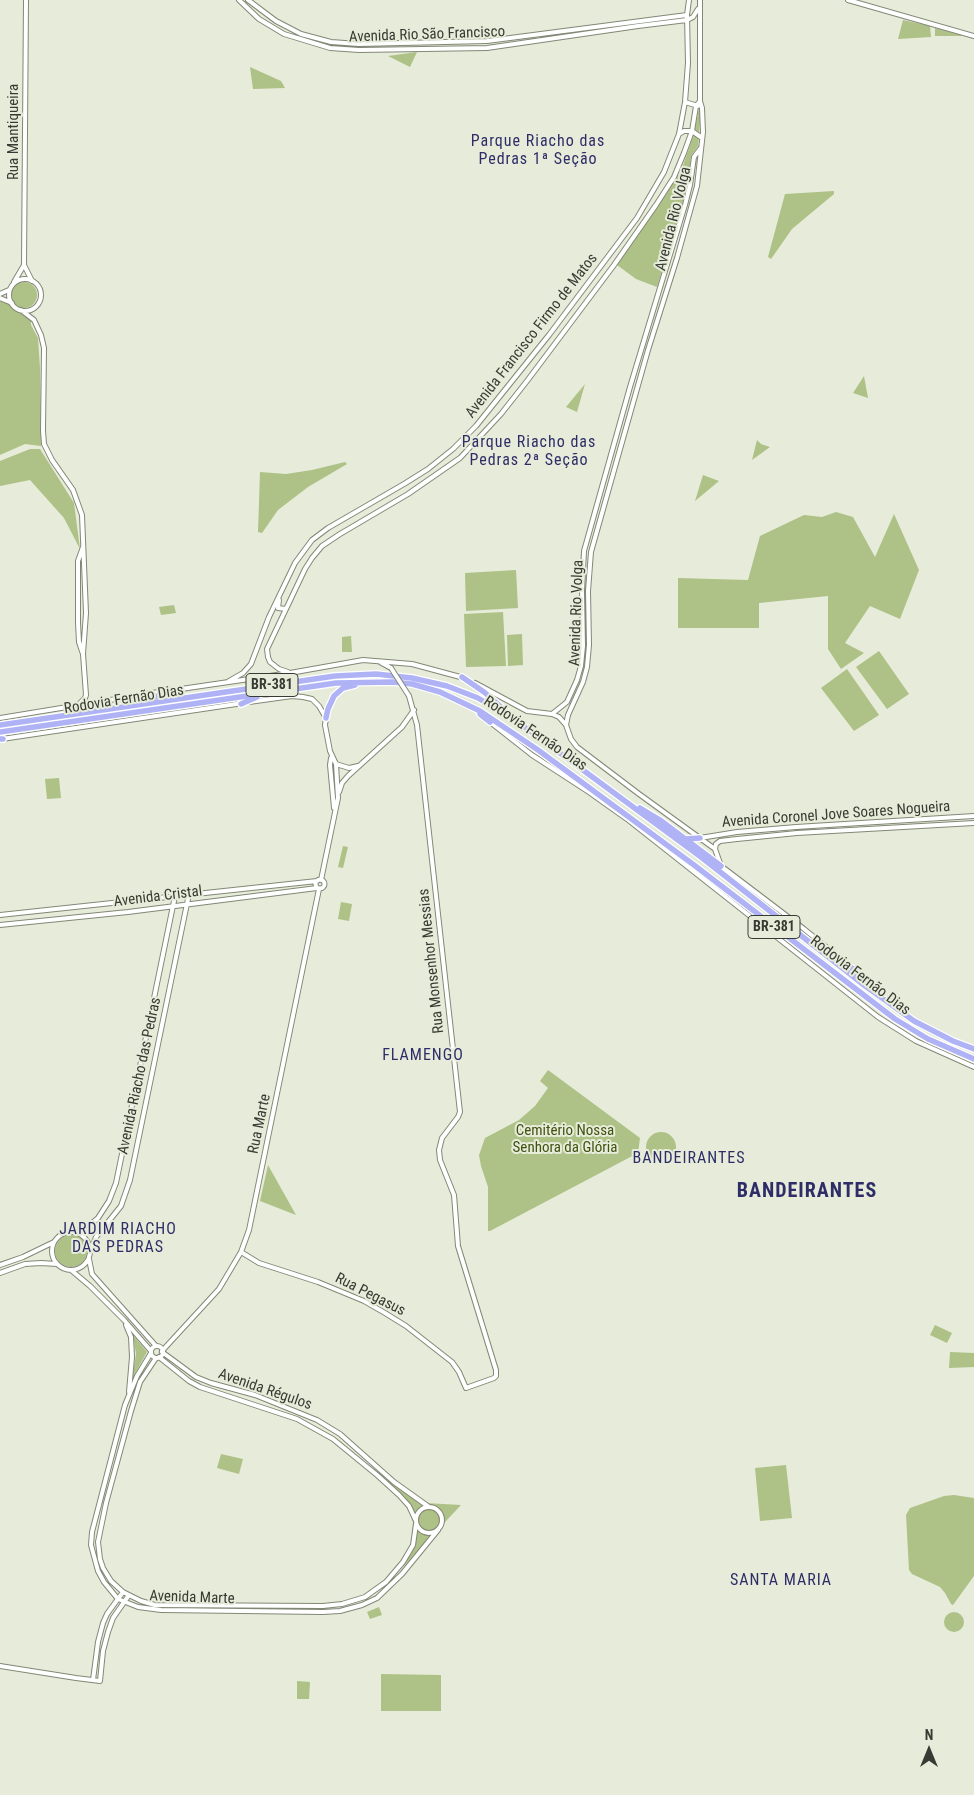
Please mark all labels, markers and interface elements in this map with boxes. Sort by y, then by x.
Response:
street label: Avenida Rio São Francisco [349,23,505,47]
street label: Rua Mantiqueira [5,84,23,180]
district label: Parque Riacho das Pedras 1ª Seção [469,132,607,170]
street label: Avenida Rio Volga [652,165,696,273]
street label: Avenida Francisco Firmo de Matos [462,250,602,422]
district label: Parque Riacho das Pedras 2ª Seção [460,433,598,471]
street label: Avenida Rio Volga [566,560,588,666]
road number: BR-381 [246,674,298,696]
street label: Rodovia Fernão Dias [63,682,185,718]
street label: Rodovia Fernão Dias [480,693,590,775]
street label: Avenida Coronel Jove Soares Nogueira [721,798,951,832]
street label: Avenida Cristal [113,883,203,911]
street label: Rua Monsenhor Messias [415,888,449,1034]
road number: BR-381 [748,916,800,939]
street label: Rodovia Fernão Dias [806,932,914,1020]
street label: Avenida Riacho das Pedras [115,996,165,1156]
district label: FLAMENGO [381,1046,465,1066]
street label: Rua Marte [245,1092,275,1156]
park label: Cemitério Nossa Senhora da Glória [513,1122,617,1157]
district label: BANDEIRANTES [631,1149,747,1169]
district label: BANDEIRANTES [735,1180,879,1204]
district label: JARDIM RIACHO DAS PEDRAS [58,1220,178,1258]
street label: Rua Pegasus [332,1270,408,1320]
street label: Avenida Régulos [216,1366,314,1414]
district label: SANTA MARIA [729,1571,833,1591]
street label: Avenida Marte [149,1588,235,1608]
north arrow [904,1725,954,1775]
text: N [925,1727,933,1743]

